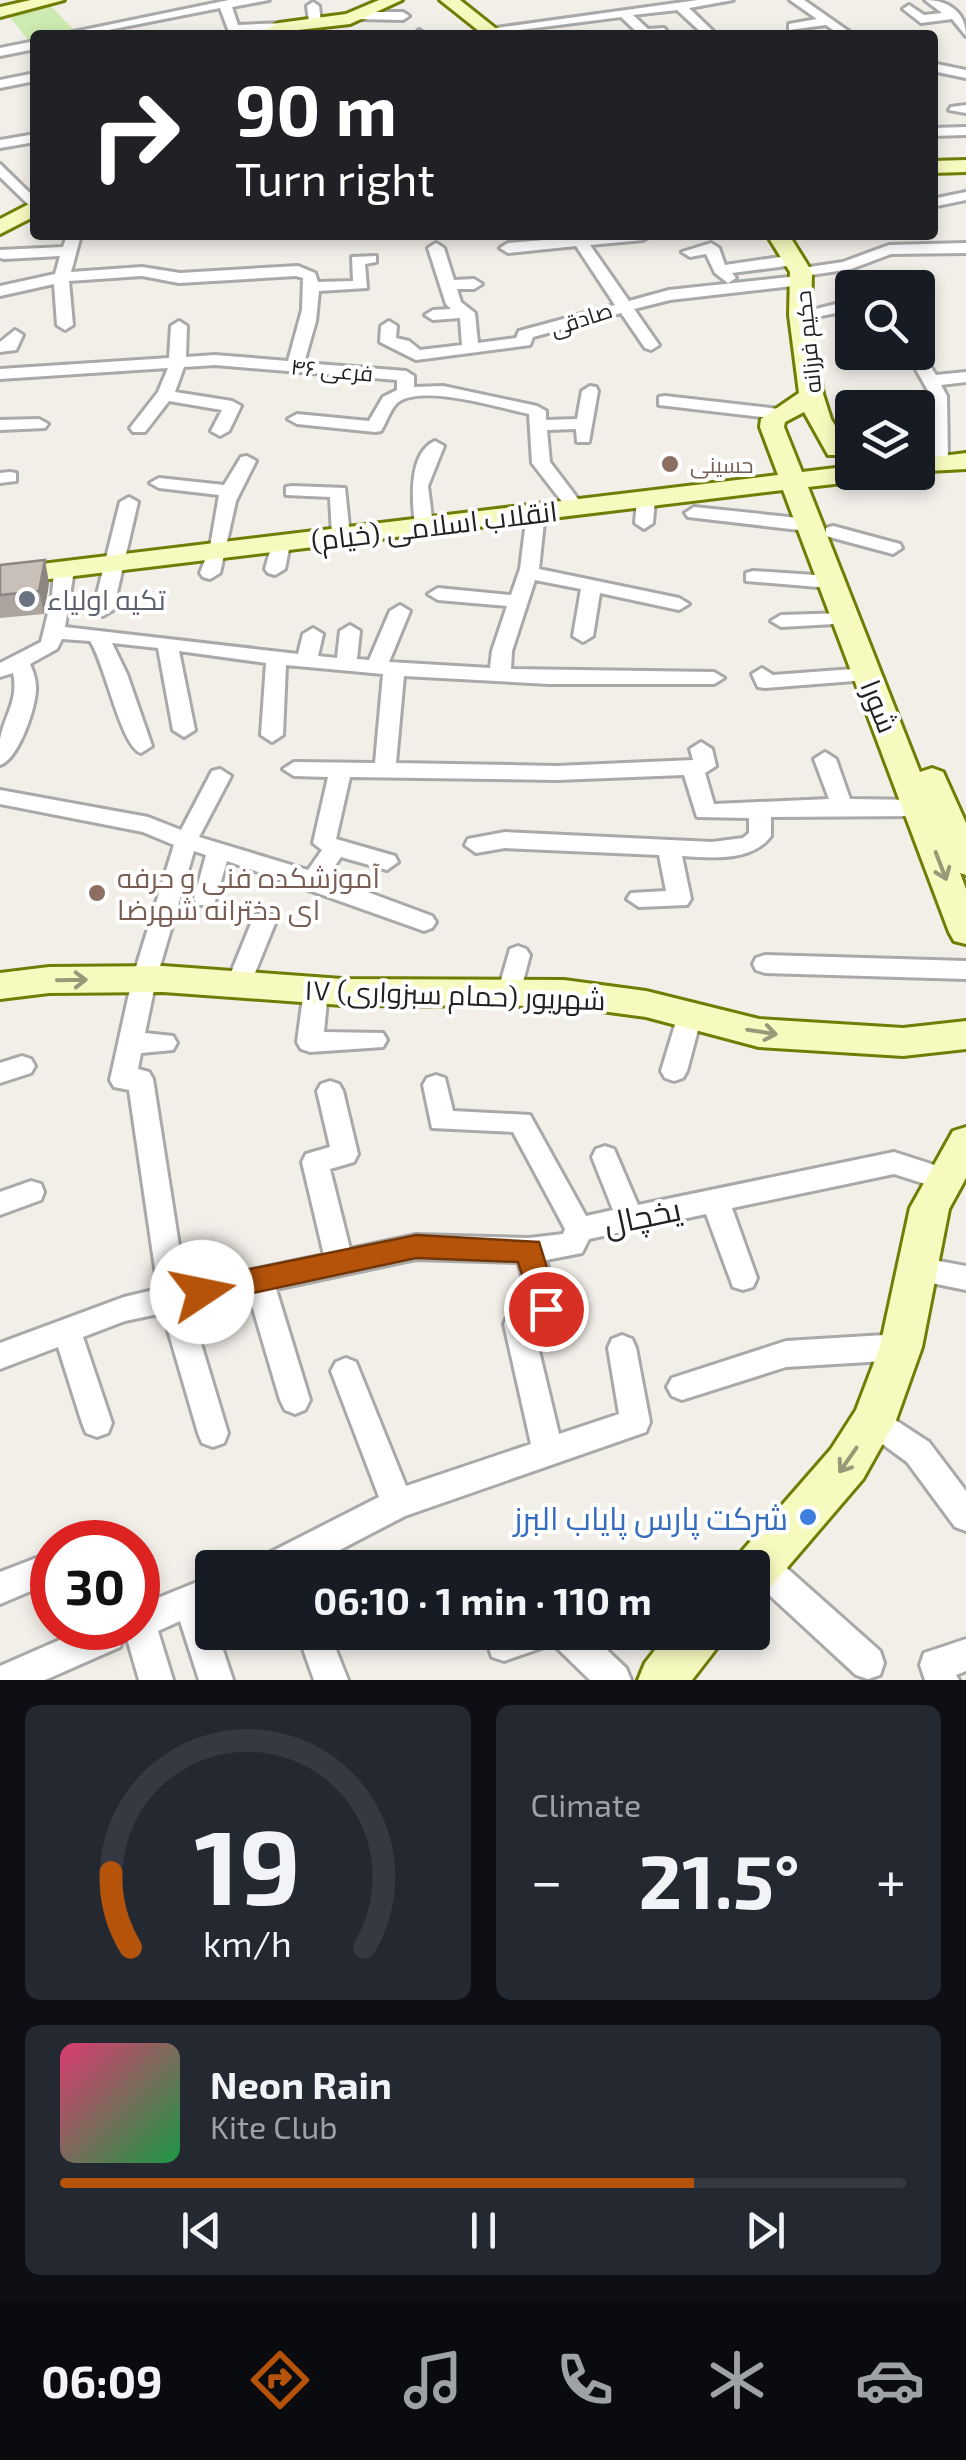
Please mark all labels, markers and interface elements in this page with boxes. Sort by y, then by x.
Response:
text: 90 m [235,66,397,150]
icon: right [70,70,200,200]
text: Turn right [235,151,435,205]
map controls [835,270,935,490]
button: search [835,270,935,370]
street label: حکیم فرزانه [789,289,829,394]
street label: صادقی [547,296,616,342]
street label: فرعی ۴۶ [290,352,374,388]
button: layers [835,390,935,490]
place label: حسینی [690,451,754,479]
marker: حسینی [659,453,681,475]
street label: انقلاب اسلامی (خیام) [309,493,560,561]
place label: تکیه اولیاء [47,582,166,616]
marker: تکیه اولیاء [16,588,38,610]
street label: شورا [854,674,906,738]
one-way arrow [934,851,952,881]
place label: آموزشکده فنی و حرفه ای دخترانه شهرضا [117,860,381,927]
marker: آموزشکده فنی و حرفه ای دخترانه شهرضا [86,882,108,904]
one-way arrow [56,970,88,990]
street label: ۱۷ شهریور (حمام سبزواری) [304,972,606,1020]
one-way arrow [746,1023,778,1042]
street label: یخچال [600,1188,685,1246]
position arrow [150,1240,254,1344]
pin [504,1267,589,1352]
icon: arrive [519,1282,574,1337]
one-way arrow [838,1446,859,1473]
place label: شرکت پارس پایاب البرز [512,1498,788,1540]
marker: شرکت پارس پایاب البرز [797,1506,819,1528]
speed limit sign: 30 [30,1520,160,1650]
text: 06:10 · 1 min · 110 m [313,1577,652,1623]
text: Climate [531,1785,641,1823]
text: 19 [195,1801,301,1926]
text: 21.5° [638,1834,800,1924]
text: − [531,1846,563,1912]
text: + [876,1846,906,1912]
text: km/h [203,1921,292,1964]
text: Neon Rain [210,2061,392,2107]
text: Kite Club [210,2107,338,2145]
icon: previous [174,2203,229,2258]
icon: pause [456,2203,511,2258]
icon: next [738,2203,793,2258]
icon: directions [245,2345,315,2415]
icon: music [398,2345,468,2415]
icon: phone [550,2345,620,2415]
icon: climate [702,2345,772,2415]
icon: car [855,2345,925,2415]
text: 06:09 [41,2353,163,2407]

